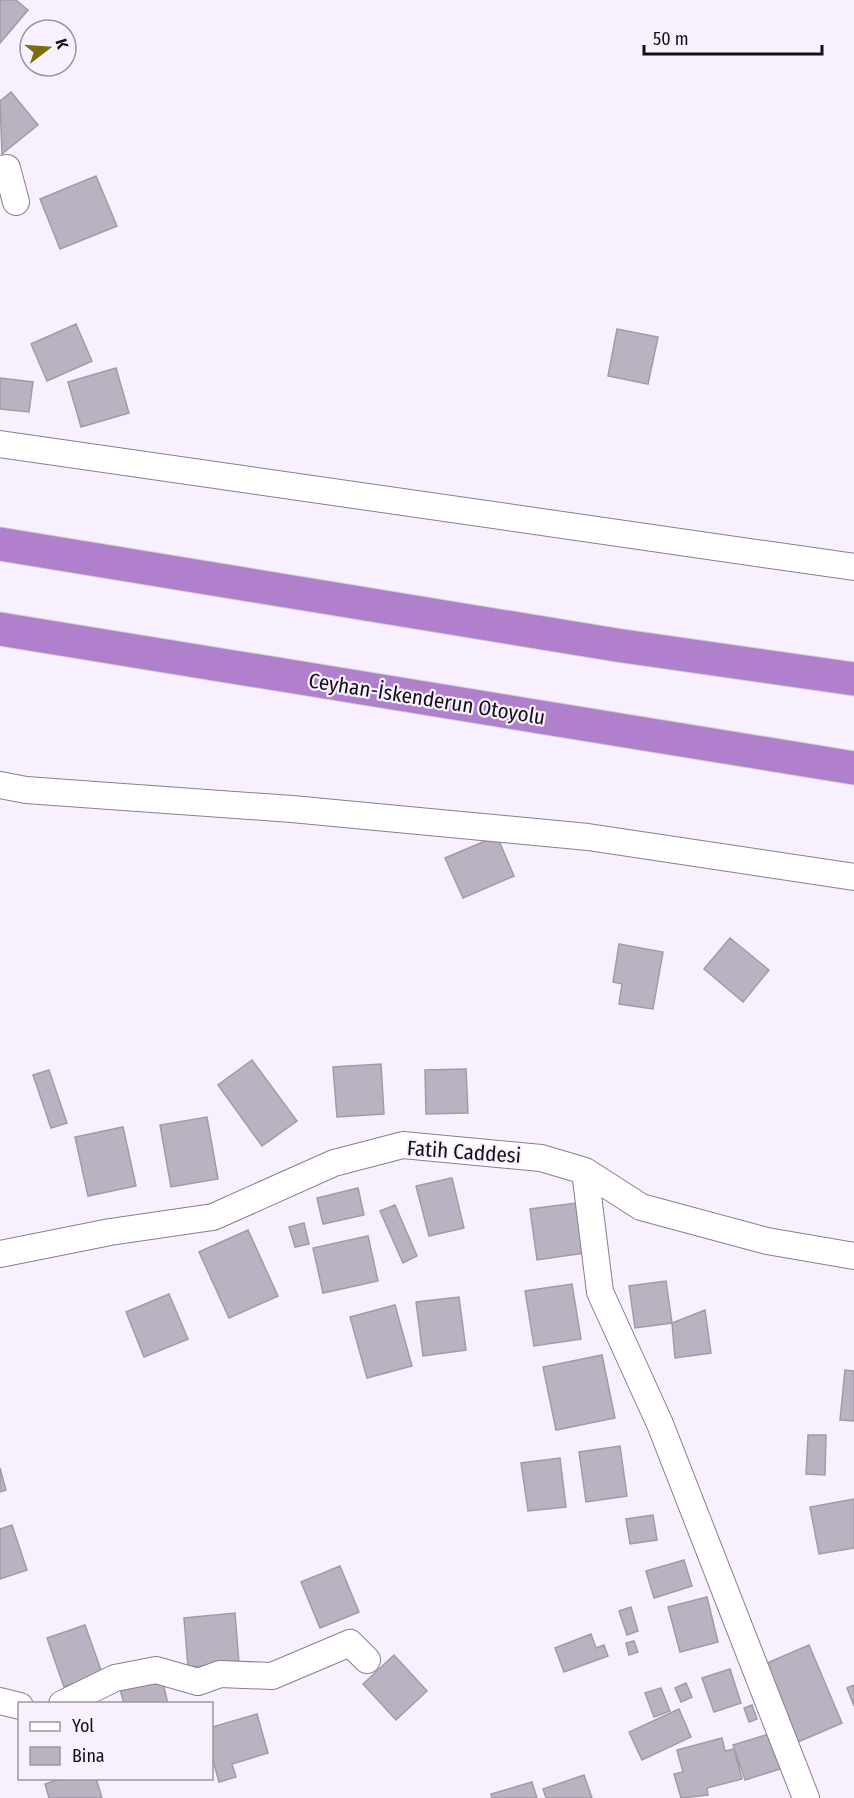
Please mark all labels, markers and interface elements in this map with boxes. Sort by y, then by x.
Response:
north arrow [18,18,78,78]
scale bar [644,18,822,56]
text: 50 m [653,28,689,50]
text: K [51,37,73,52]
street label: Ceyhan-İskenderun Otoyolu [307,667,547,731]
street label: Fatih Caddesi [406,1135,522,1169]
legend [18,1702,213,1780]
text: Yol [72,1715,94,1737]
text: Bina [72,1745,105,1767]

